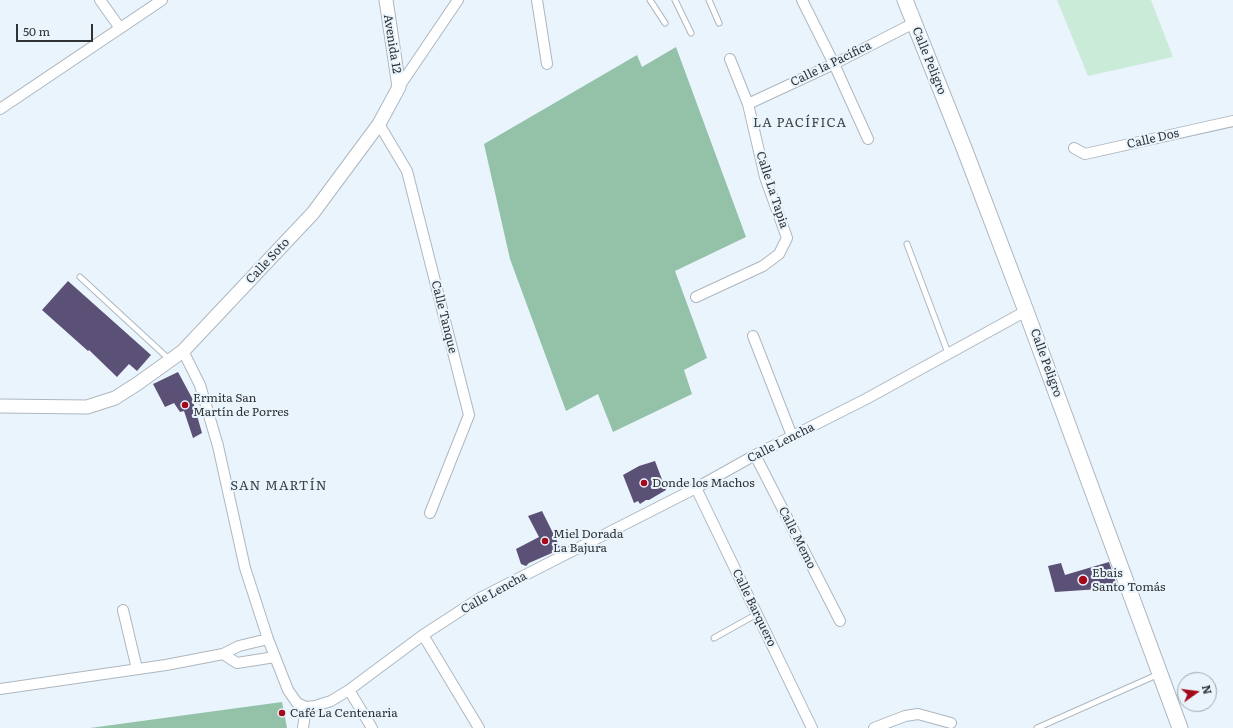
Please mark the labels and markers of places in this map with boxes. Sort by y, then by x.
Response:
place label: Ermita San Martín de Porres [193,391,289,419]
marker: Ermita San Martín de Porres [180,400,190,410]
place label: Donde los Machos [652,476,755,490]
marker: Donde los Machos [639,478,649,488]
place label: Miel Dorada La Bajura [553,527,623,555]
marker: Miel Dorada La Bajura [540,536,550,546]
place label: Ebais Santo Tomás [1092,566,1166,594]
marker: Ebais Santo Tomás [1077,574,1089,586]
place label: Café La Centenaria [290,706,398,720]
marker: Café La Centenaria [277,708,287,718]

